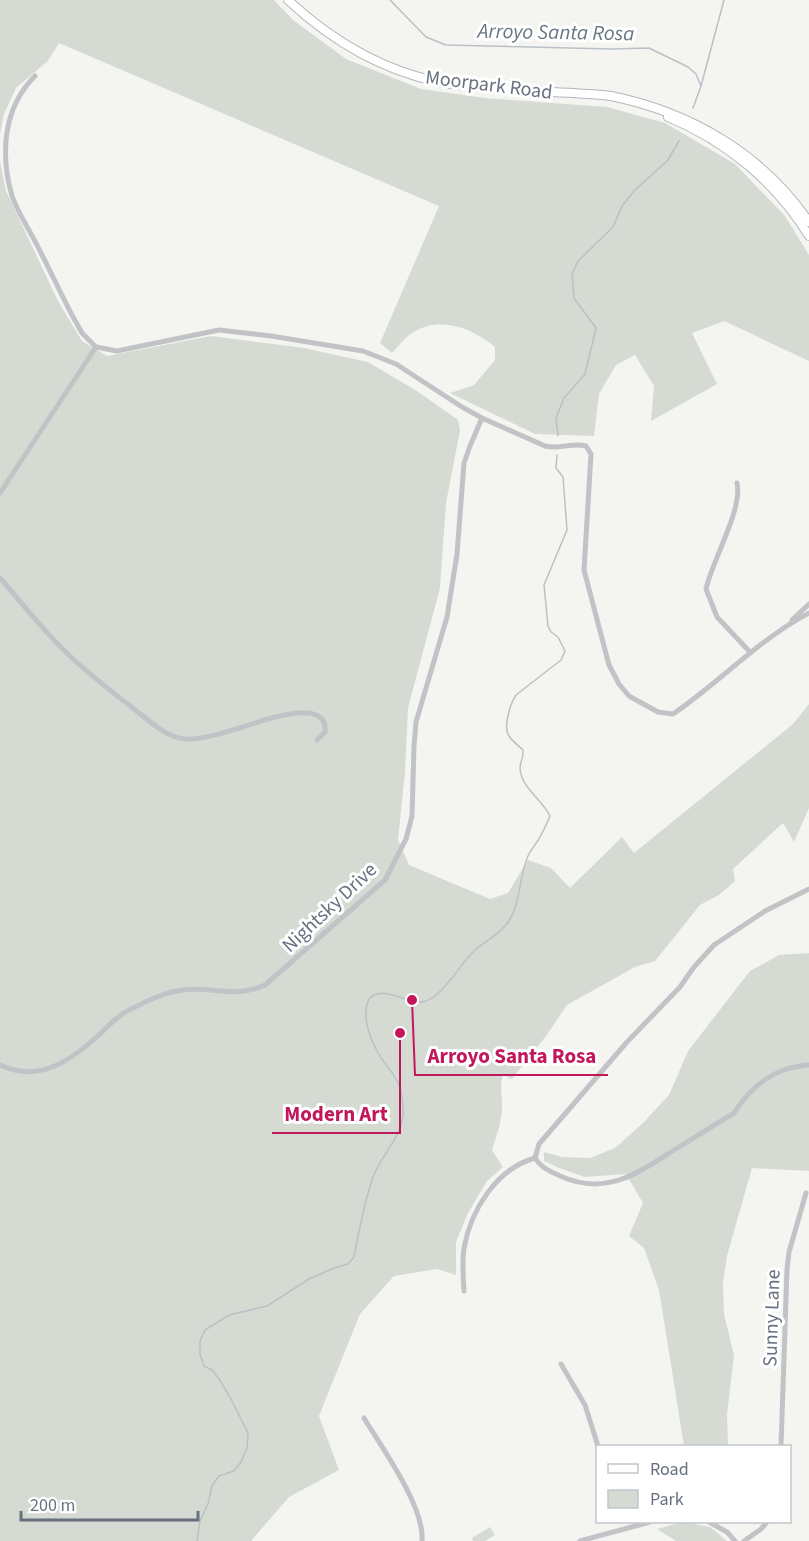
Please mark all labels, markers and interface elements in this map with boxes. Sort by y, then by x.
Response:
water label: Arroyo Santa Rosa [475,16,635,48]
street label: Moorpark Road [424,63,554,107]
street label: Nightsky Drive [276,856,383,959]
callout: Arroyo Santa Rosa [415,1036,608,1075]
text: Arroyo Santa Rosa [427,1041,596,1071]
callout: Modern Art [272,1094,400,1133]
text: Modern Art [284,1099,388,1129]
street label: Sunny Lane [756,1269,788,1367]
legend [596,1445,791,1523]
text: Road [650,1457,689,1482]
scale bar [21,1484,198,1522]
text: Park [650,1487,684,1512]
text: 200 m [30,1493,75,1518]

